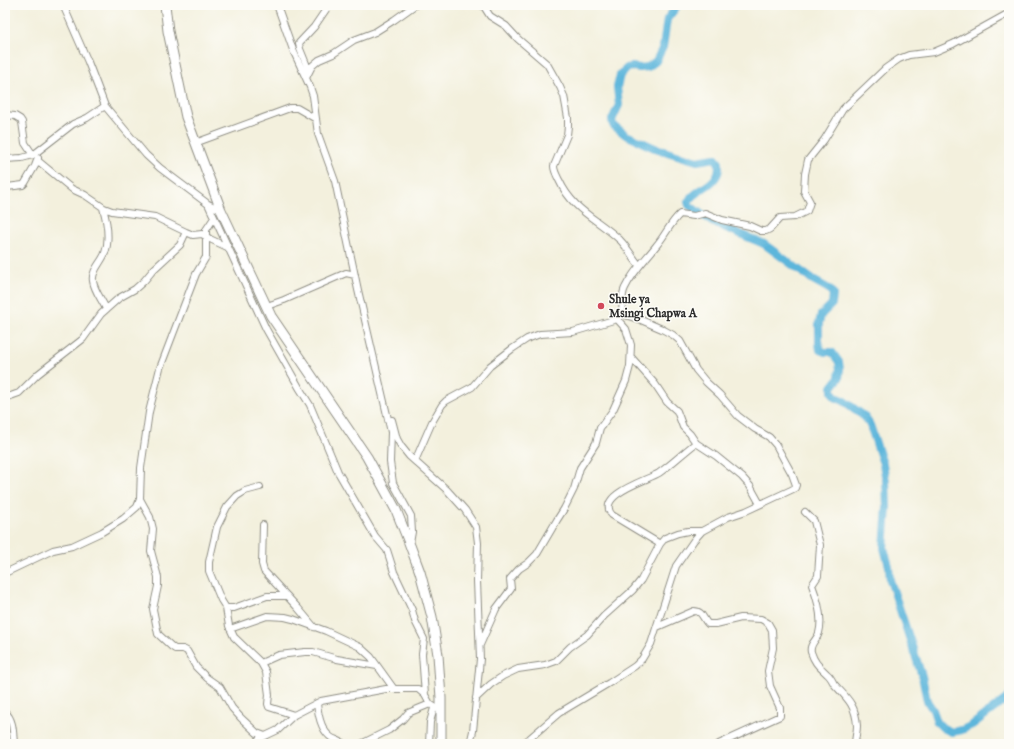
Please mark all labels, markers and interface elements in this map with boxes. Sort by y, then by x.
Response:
place label: Shule ya Msingi Chapwa A [609,292,698,322]
marker: Shule ya Msingi Chapwa A [596,301,606,311]

